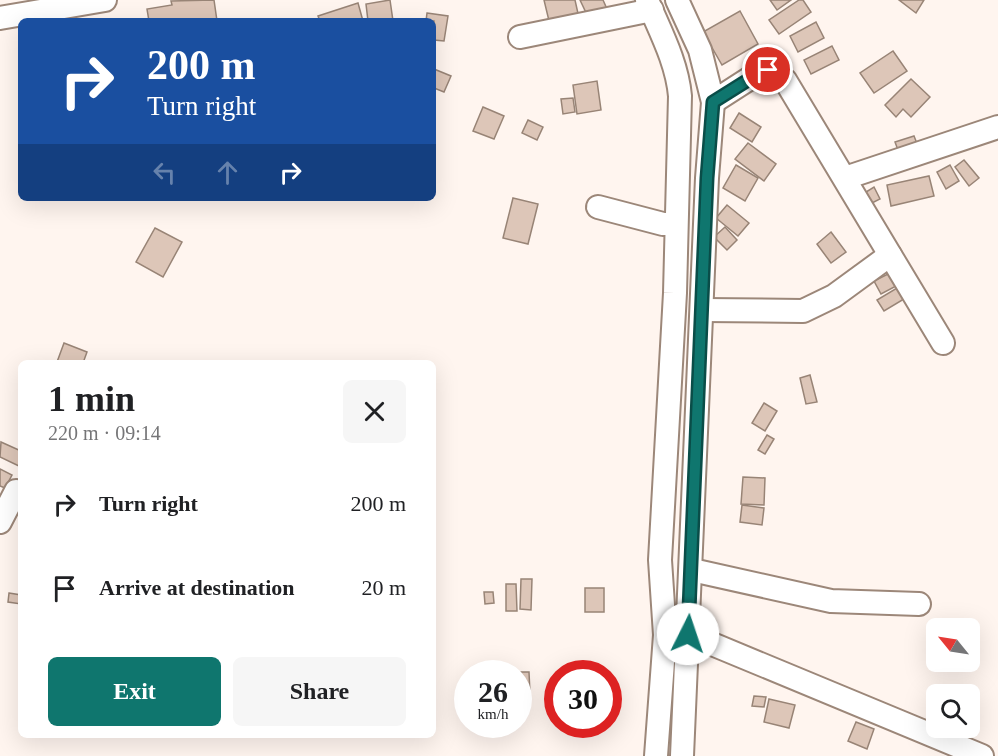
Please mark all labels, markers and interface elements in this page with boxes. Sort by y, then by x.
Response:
icon: right [48,42,126,120]
text: 200 m [147,42,256,88]
pin [742,44,793,95]
icon: arrive [751,53,784,86]
text: Turn right [147,91,256,121]
icon: left [148,156,181,189]
icon: ahead [211,156,244,189]
icon: right [274,156,307,189]
text: 1 min [48,379,135,419]
button: close [343,380,406,443]
text: 220 m · 09:14 [48,422,161,444]
icon: right [48,488,81,521]
text: Turn right [99,491,198,516]
text: 200 m [350,491,406,516]
icon: arrive [48,572,81,605]
text: Arrive at destination [99,575,295,600]
text: 20 m [361,575,406,600]
position arrow [656,602,720,666]
north arrow [926,618,980,672]
map controls [926,618,980,738]
button: Exit [48,657,221,726]
button: Share [233,657,406,726]
speed limit sign: 30 [544,660,622,738]
text: 26 [478,675,508,708]
button: search [926,684,980,738]
text: km/h [478,706,508,722]

